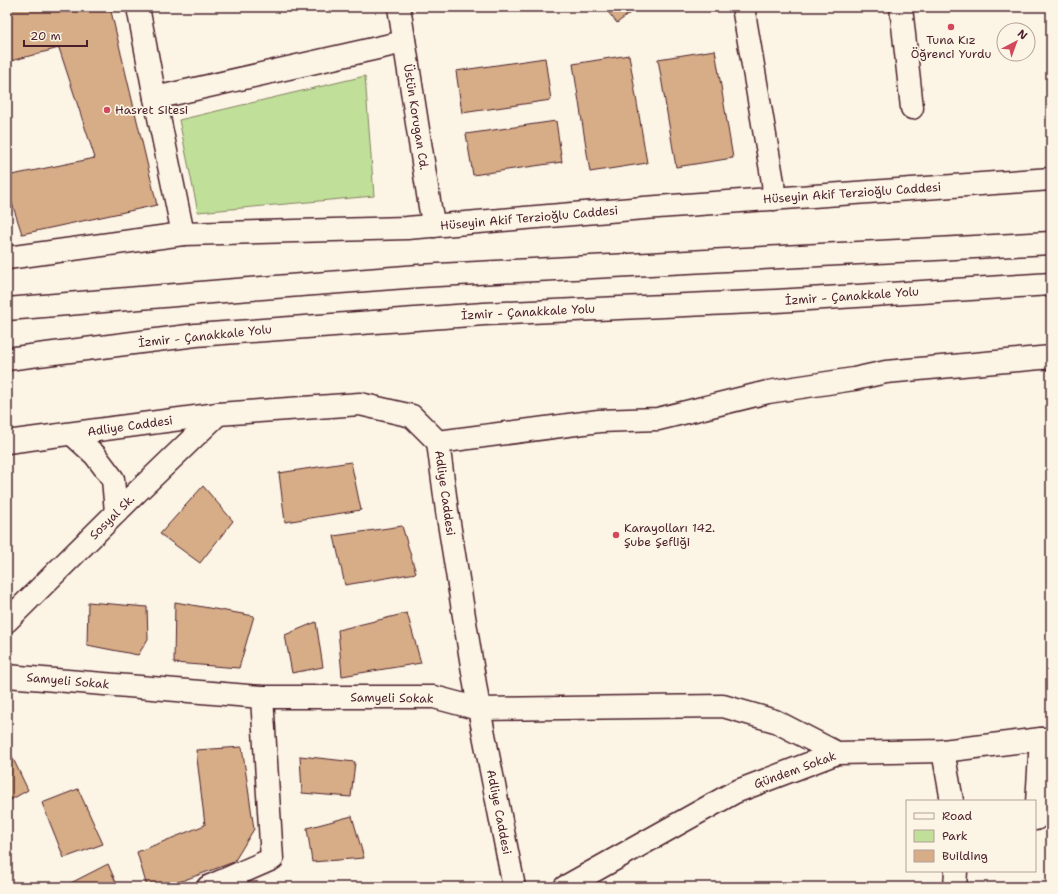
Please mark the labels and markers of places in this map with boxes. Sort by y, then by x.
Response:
marker: Tuna Kız Öğrenci Yurdu [946,22,956,32]
place label: Tuna Kız Öğrenci Yurdu [911,32,991,62]
place label: Hasret Sitesi [115,102,188,118]
marker: Hasret Sitesi [102,105,112,115]
place label: Karayolları 142. Şube Şefliği [624,520,715,550]
marker: Karayolları 142. Şube Şefliği [611,530,621,540]

